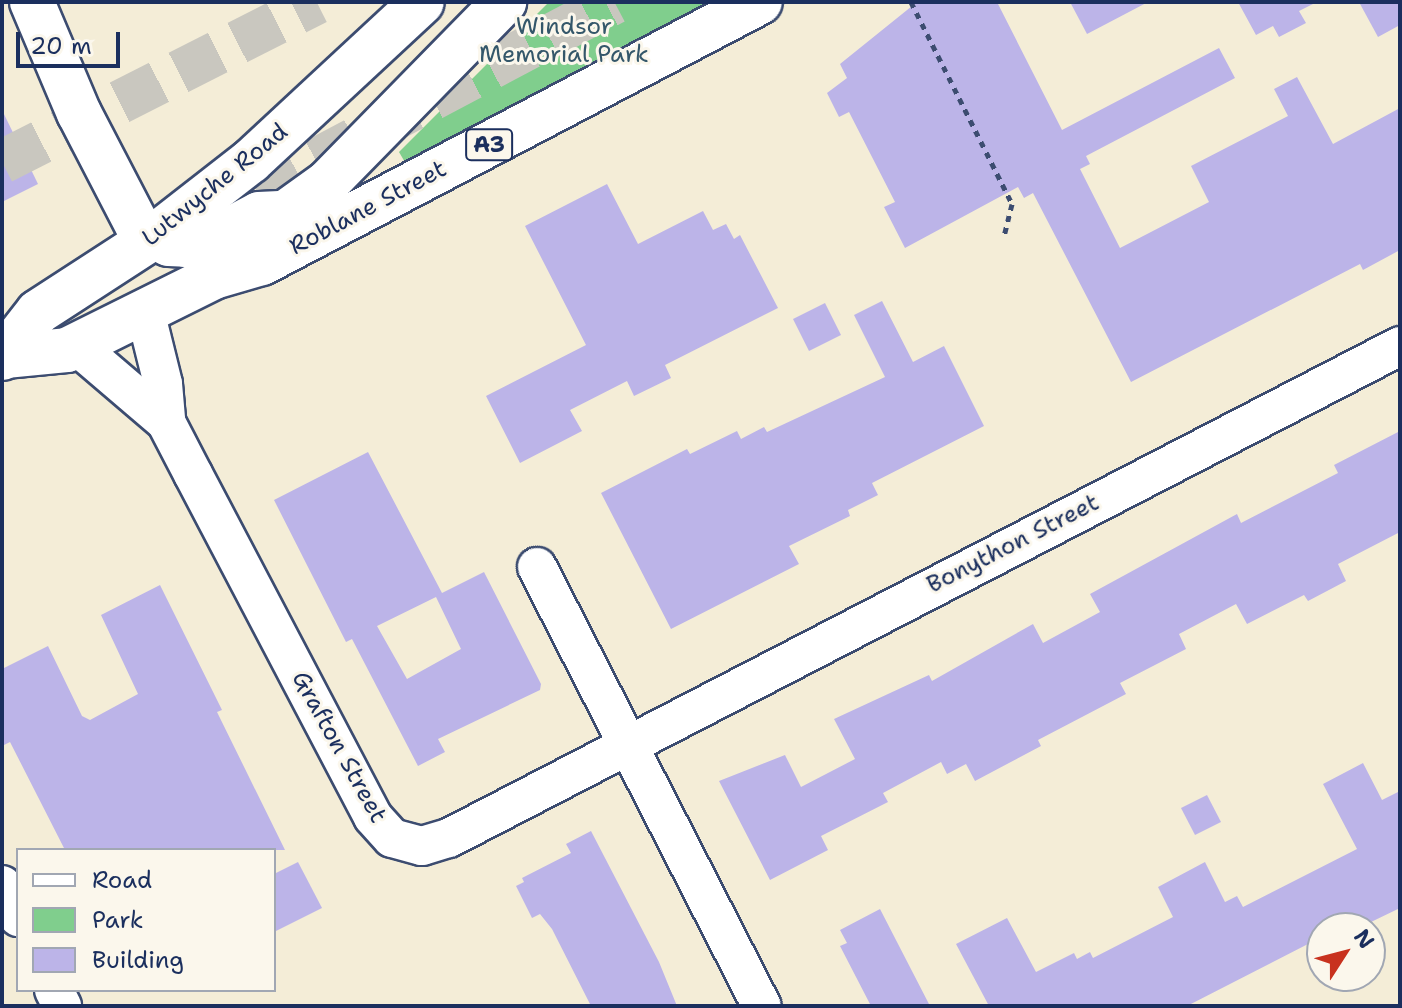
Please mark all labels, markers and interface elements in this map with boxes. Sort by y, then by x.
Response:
park label: Windsor Memorial Park [479,13,649,69]
scale bar [20,16,124,66]
text: 20 m [30,30,92,62]
street label: Lutwyche Road [136,117,294,253]
road number: A3 [465,127,513,163]
street label: Roblane Street [285,155,451,261]
street label: Bonython Street [922,488,1104,600]
street label: Grafton Street [285,666,393,828]
legend [16,848,276,992]
text: Road [92,864,152,896]
text: Park [92,904,144,936]
north arrow [1306,912,1386,992]
text: N [1347,923,1381,954]
text: Building [92,944,184,976]

